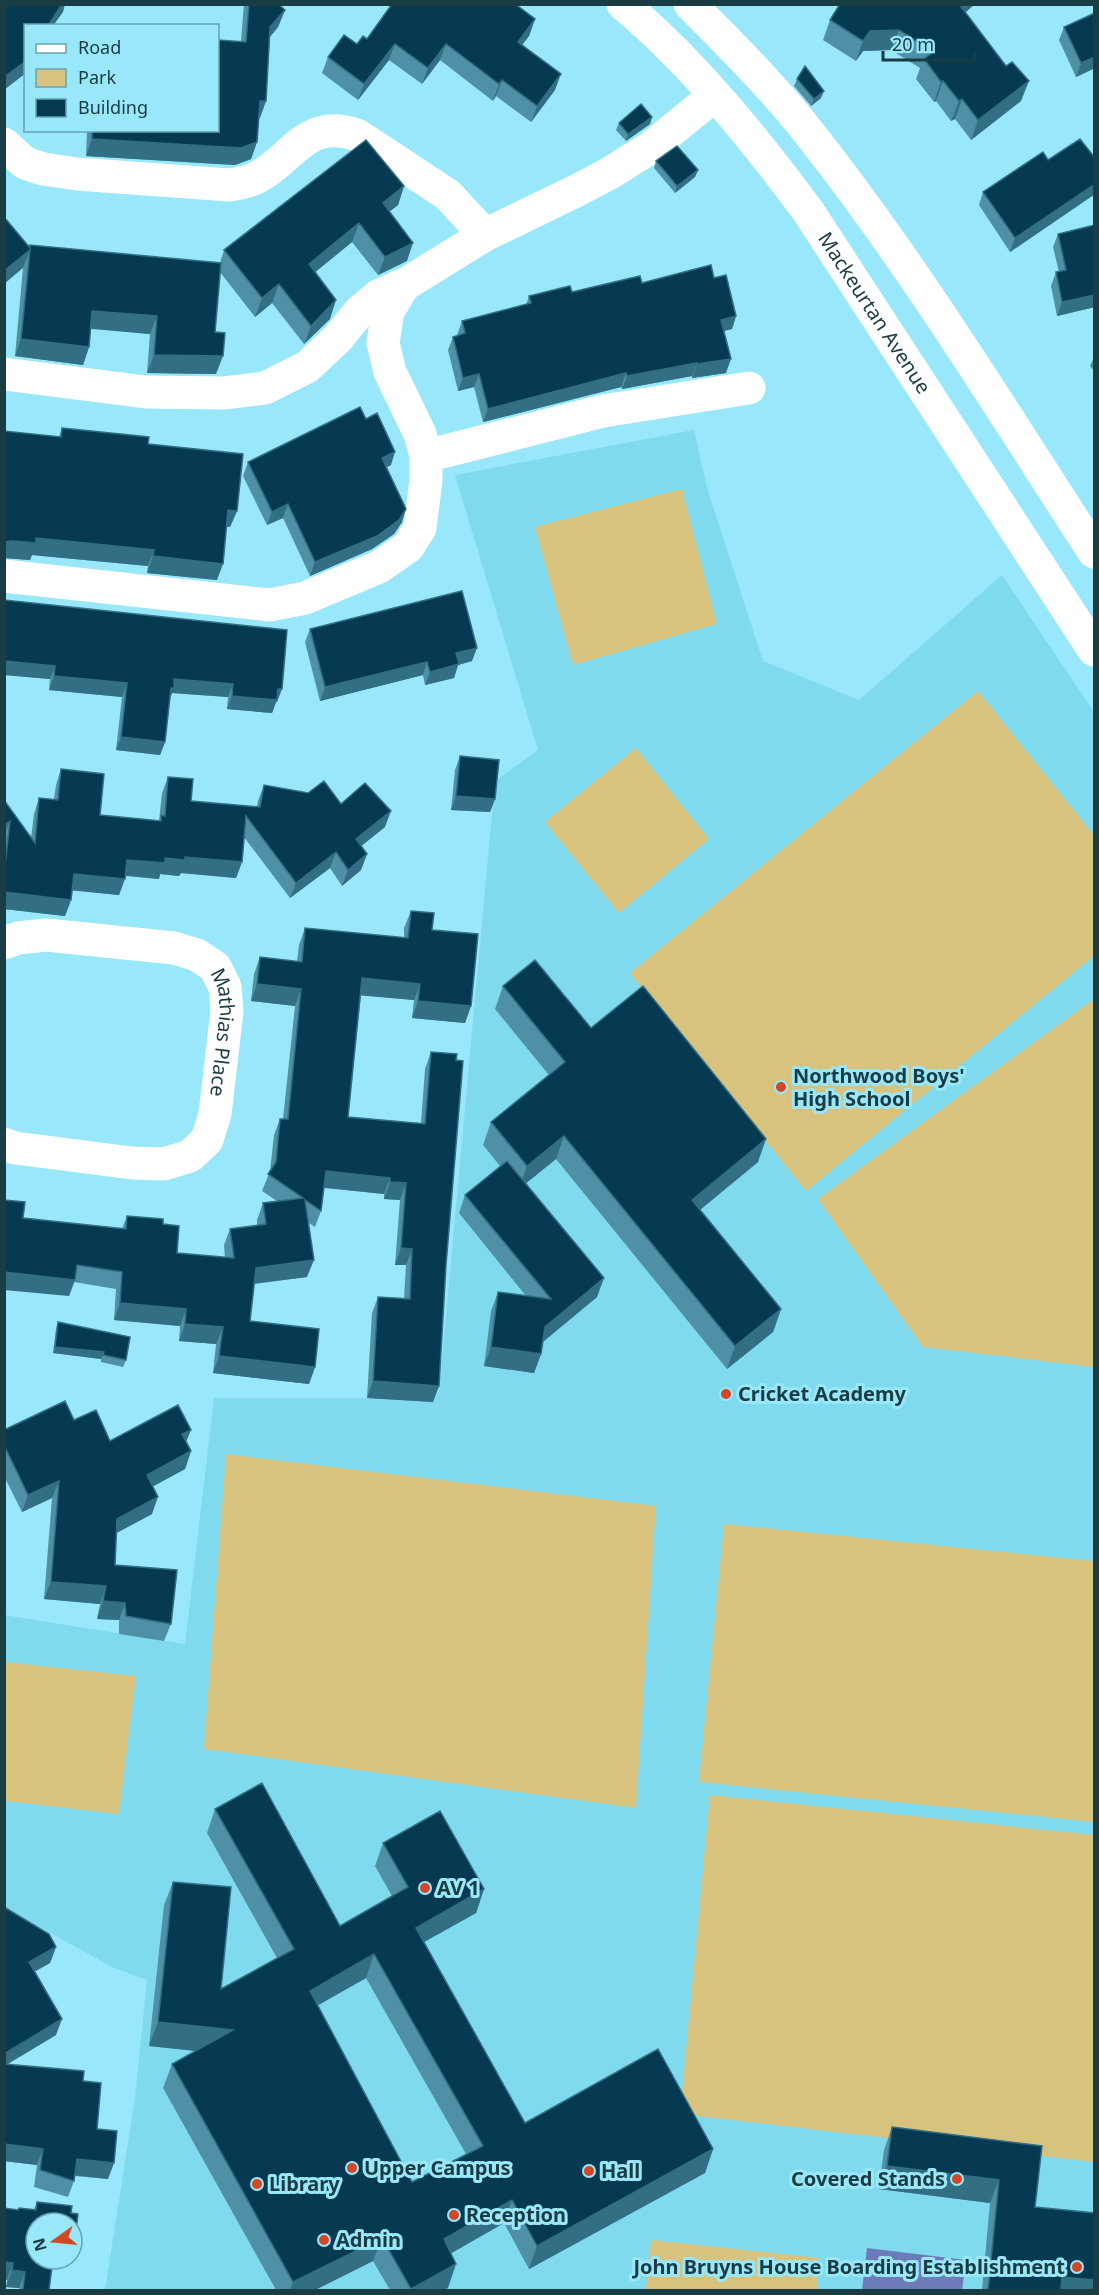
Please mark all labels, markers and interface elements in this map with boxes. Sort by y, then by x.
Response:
legend [24,24,219,132]
scale bar [883,24,974,62]
text: 20 m [892,32,934,56]
text: Road [78,35,121,59]
text: Park [78,65,116,89]
text: Building [78,95,148,119]
street label: Mackeurtan Avenue [812,227,937,399]
street label: Mathias Place [204,963,241,1098]
place label: Northwood Boys' High School [793,1062,965,1112]
marker: Northwood Boys' High School [774,1080,788,1094]
place label: Cricket Academy [738,1380,907,1407]
marker: Cricket Academy [719,1387,733,1401]
place label: AV 1 [437,1874,480,1901]
marker: AV 1 [418,1881,432,1895]
place label: Upper Campus [364,2154,510,2181]
place label: Hall [601,2157,640,2184]
marker: Upper Campus [345,2161,359,2175]
marker: Hall [582,2164,596,2178]
place label: Covered Stands [791,2165,945,2192]
place label: Library [269,2170,340,2197]
marker: Covered Stands [950,2172,964,2186]
marker: Library [250,2177,264,2191]
place label: Reception [466,2201,566,2228]
marker: Reception [447,2208,461,2222]
north arrow [24,2211,84,2271]
place label: Admin [336,2226,401,2253]
marker: Admin [317,2233,331,2247]
text: N [27,2236,52,2254]
place label: John Bruyns House Boarding Establishment [631,2253,1065,2280]
marker: John Bruyns House Boarding Establishment [1070,2260,1084,2274]

